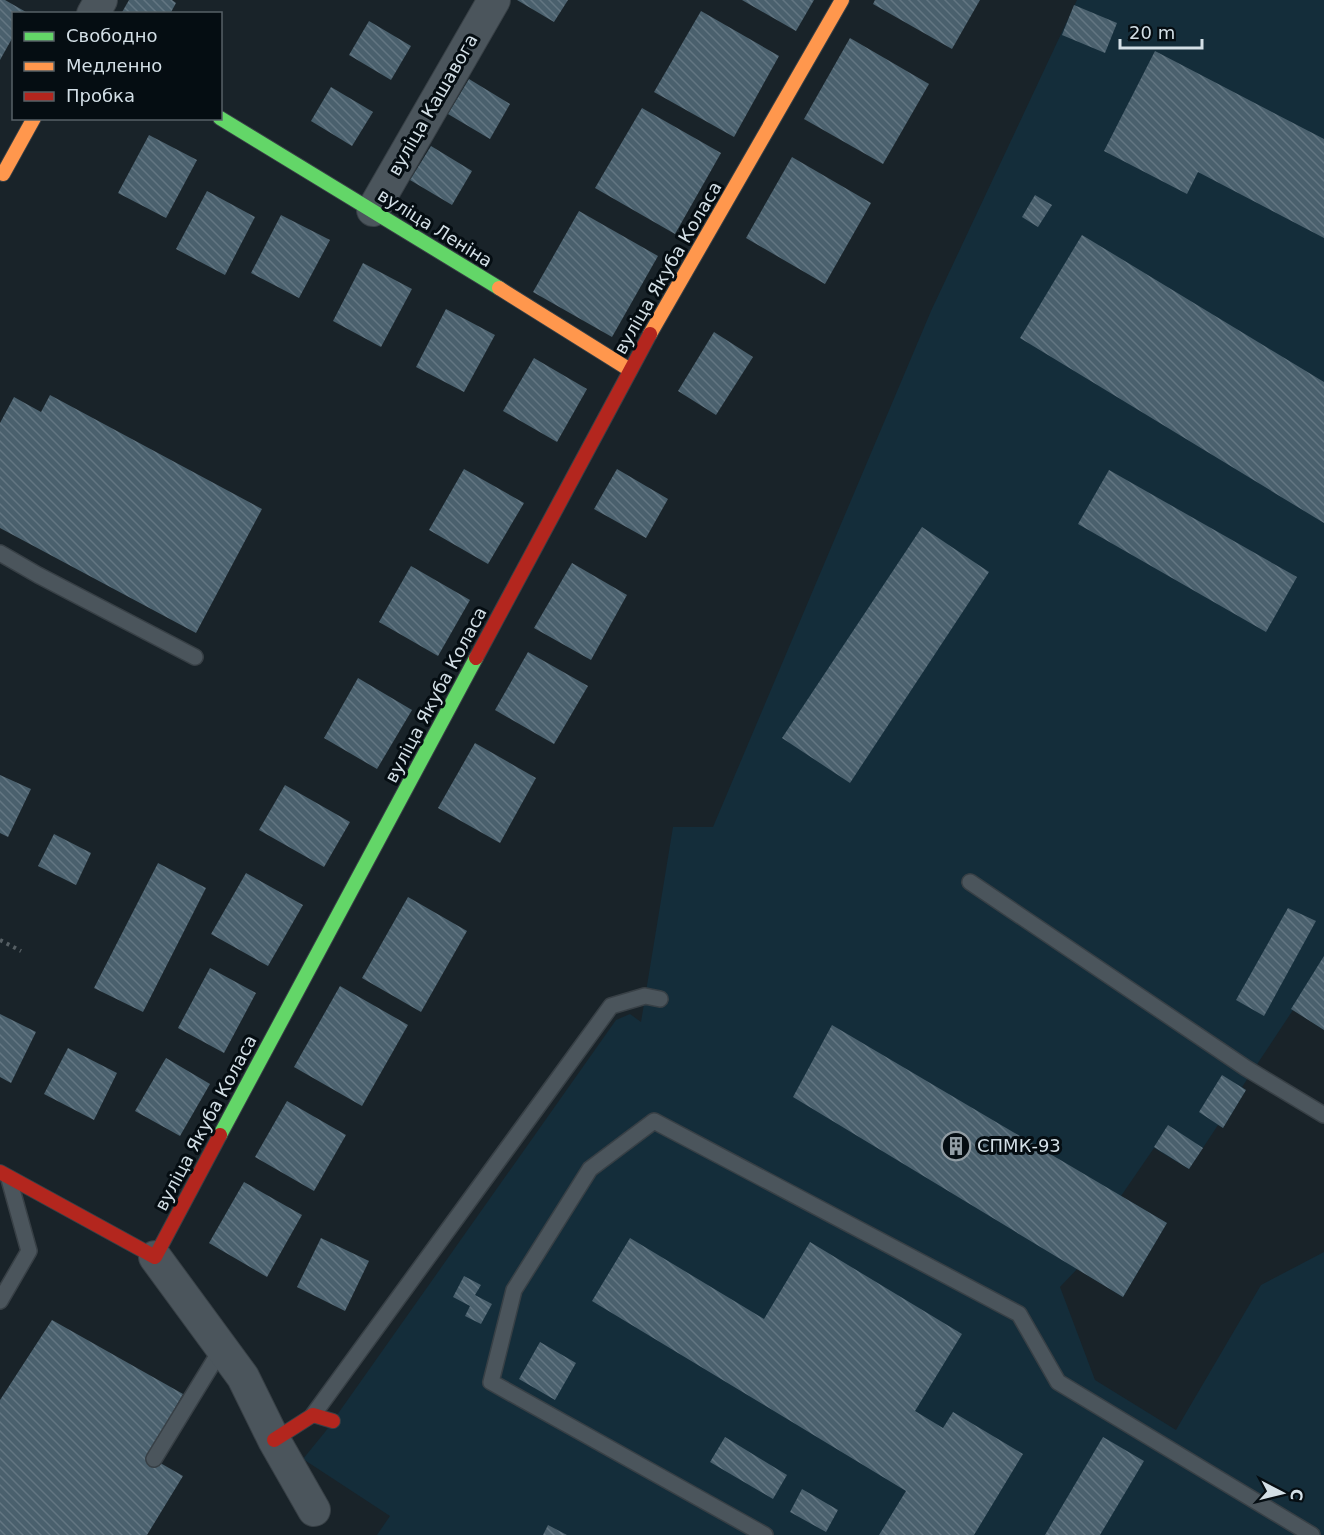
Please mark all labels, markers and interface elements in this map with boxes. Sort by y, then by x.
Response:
legend [12,12,222,120]
scale bar [1120,12,1202,50]
text: 20 m [1129,22,1175,43]
text: Свободно [66,25,158,46]
street label: вуліца Кашавога [383,30,482,179]
text: Медленно [66,55,162,76]
text: Пробка [66,85,135,106]
street label: вуліца Якуба Коласа [609,178,726,358]
street label: вуліца Леніна [374,184,496,271]
street label: вуліца Якуба Коласа [380,603,491,786]
street label: вуліца Якуба Коласа [150,1031,261,1214]
building icon: СПМК-93 [940,1130,972,1162]
place label: СПМК-93 [977,1135,1061,1156]
north arrow [1252,1463,1312,1523]
text: С [1286,1488,1307,1502]

